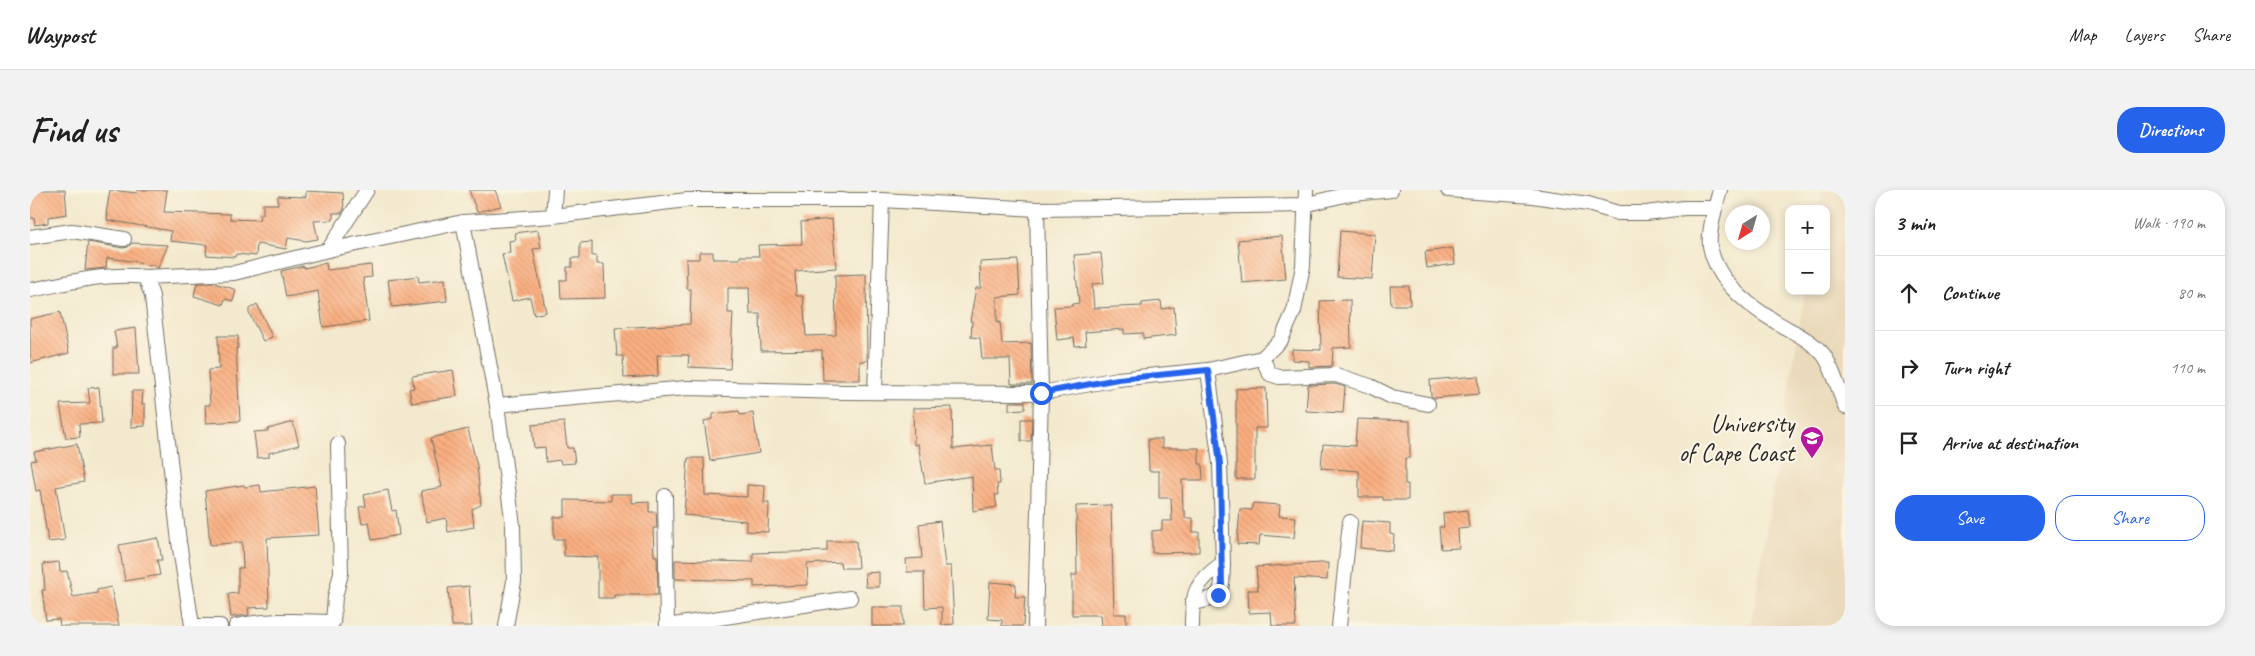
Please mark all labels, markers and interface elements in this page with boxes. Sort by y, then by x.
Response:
text: Waypost [25,20,95,50]
text: Map [2069,24,2097,46]
text: Layers [2125,24,2164,46]
text: Share [2192,24,2230,46]
button: Directions [2117,107,2225,153]
text: Find us [30,108,117,153]
north arrow [1725,205,1770,250]
map controls [1785,205,1830,295]
button: + [1785,205,1830,250]
text: 3 min [1895,210,1935,236]
text: Walk · 190 m [2133,213,2205,233]
button: − [1785,250,1830,295]
icon: ahead [1895,279,1923,307]
text: Continue [1942,281,1999,305]
text: 80 m [2178,283,2205,303]
icon: right [1895,354,1923,382]
text: Turn right [1942,356,2009,380]
text: 110 m [2171,358,2205,378]
route start [1030,382,1053,405]
place label: University of Cape Coast [1679,408,1797,469]
school or university icon: University of Cape Coast [1799,425,1825,459]
icon: arrive [1895,429,1923,457]
text: Arrive at destination [1942,431,2078,455]
button: Save [1895,495,2045,541]
button: Share [2055,495,2205,541]
route end [1207,584,1230,607]

